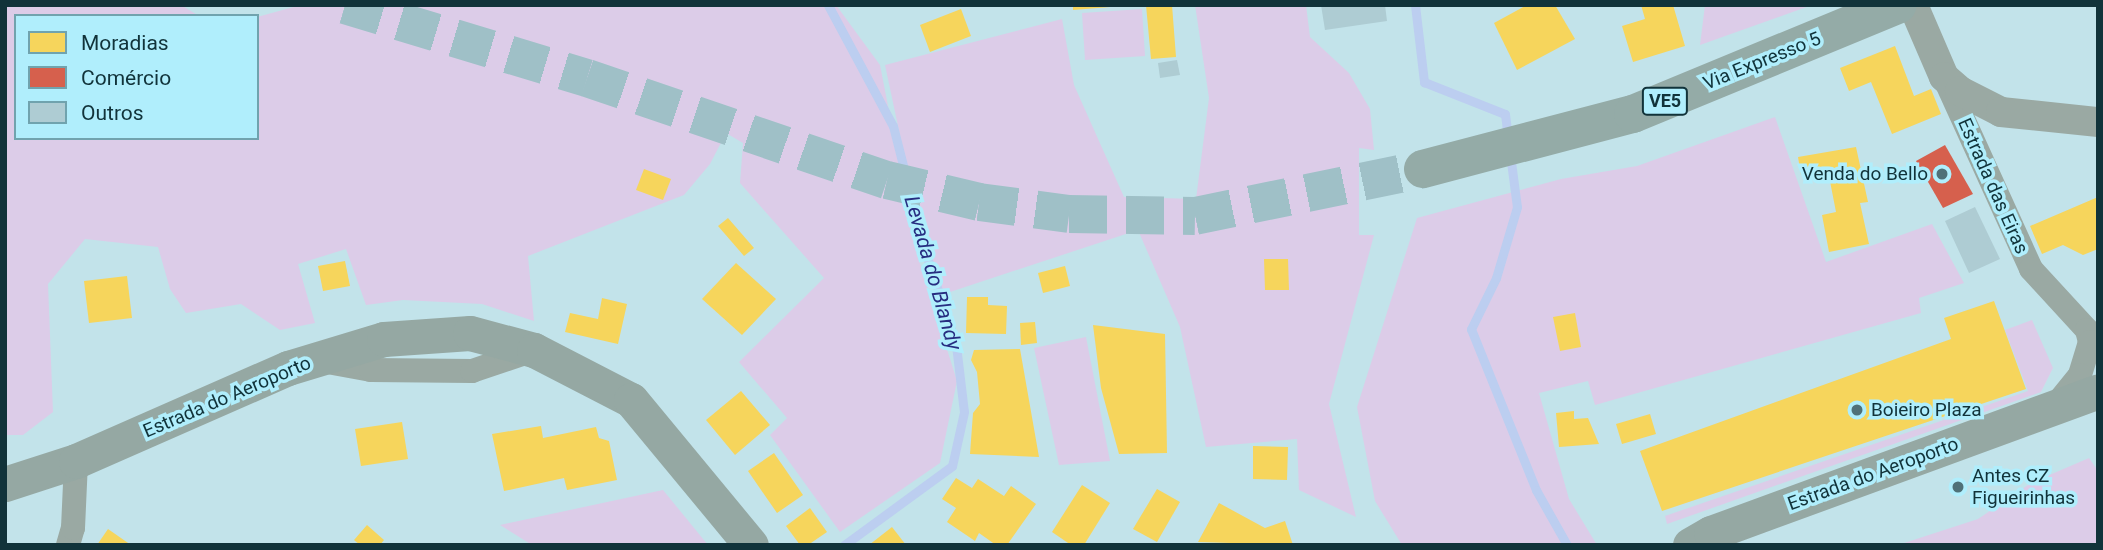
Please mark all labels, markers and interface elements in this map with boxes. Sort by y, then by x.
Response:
legend [14,14,259,140]
street label: Via Expresso 5 [1700,27,1824,95]
text: Moradias [81,31,169,55]
text: Comércio [81,66,171,90]
road number: VE5 [1640,86,1690,116]
text: Outros [81,101,144,125]
street label: Estrada das Eiras [1953,115,2033,257]
place label: Venda do Bello [1802,163,1928,185]
marker: Venda do Bello [1934,166,1950,182]
water label: Levada do Blandy [899,193,967,353]
street label: Estrada do Aeroporto [140,351,314,443]
place label: Boieiro Plaza [1871,399,1981,421]
marker: Boieiro Plaza [1849,402,1865,418]
street label: Estrada do Aeroporto [1784,432,1962,516]
place label: Antes CZ Figueirinhas [1972,465,2075,509]
marker: Antes CZ Figueirinhas [1950,479,1966,495]

